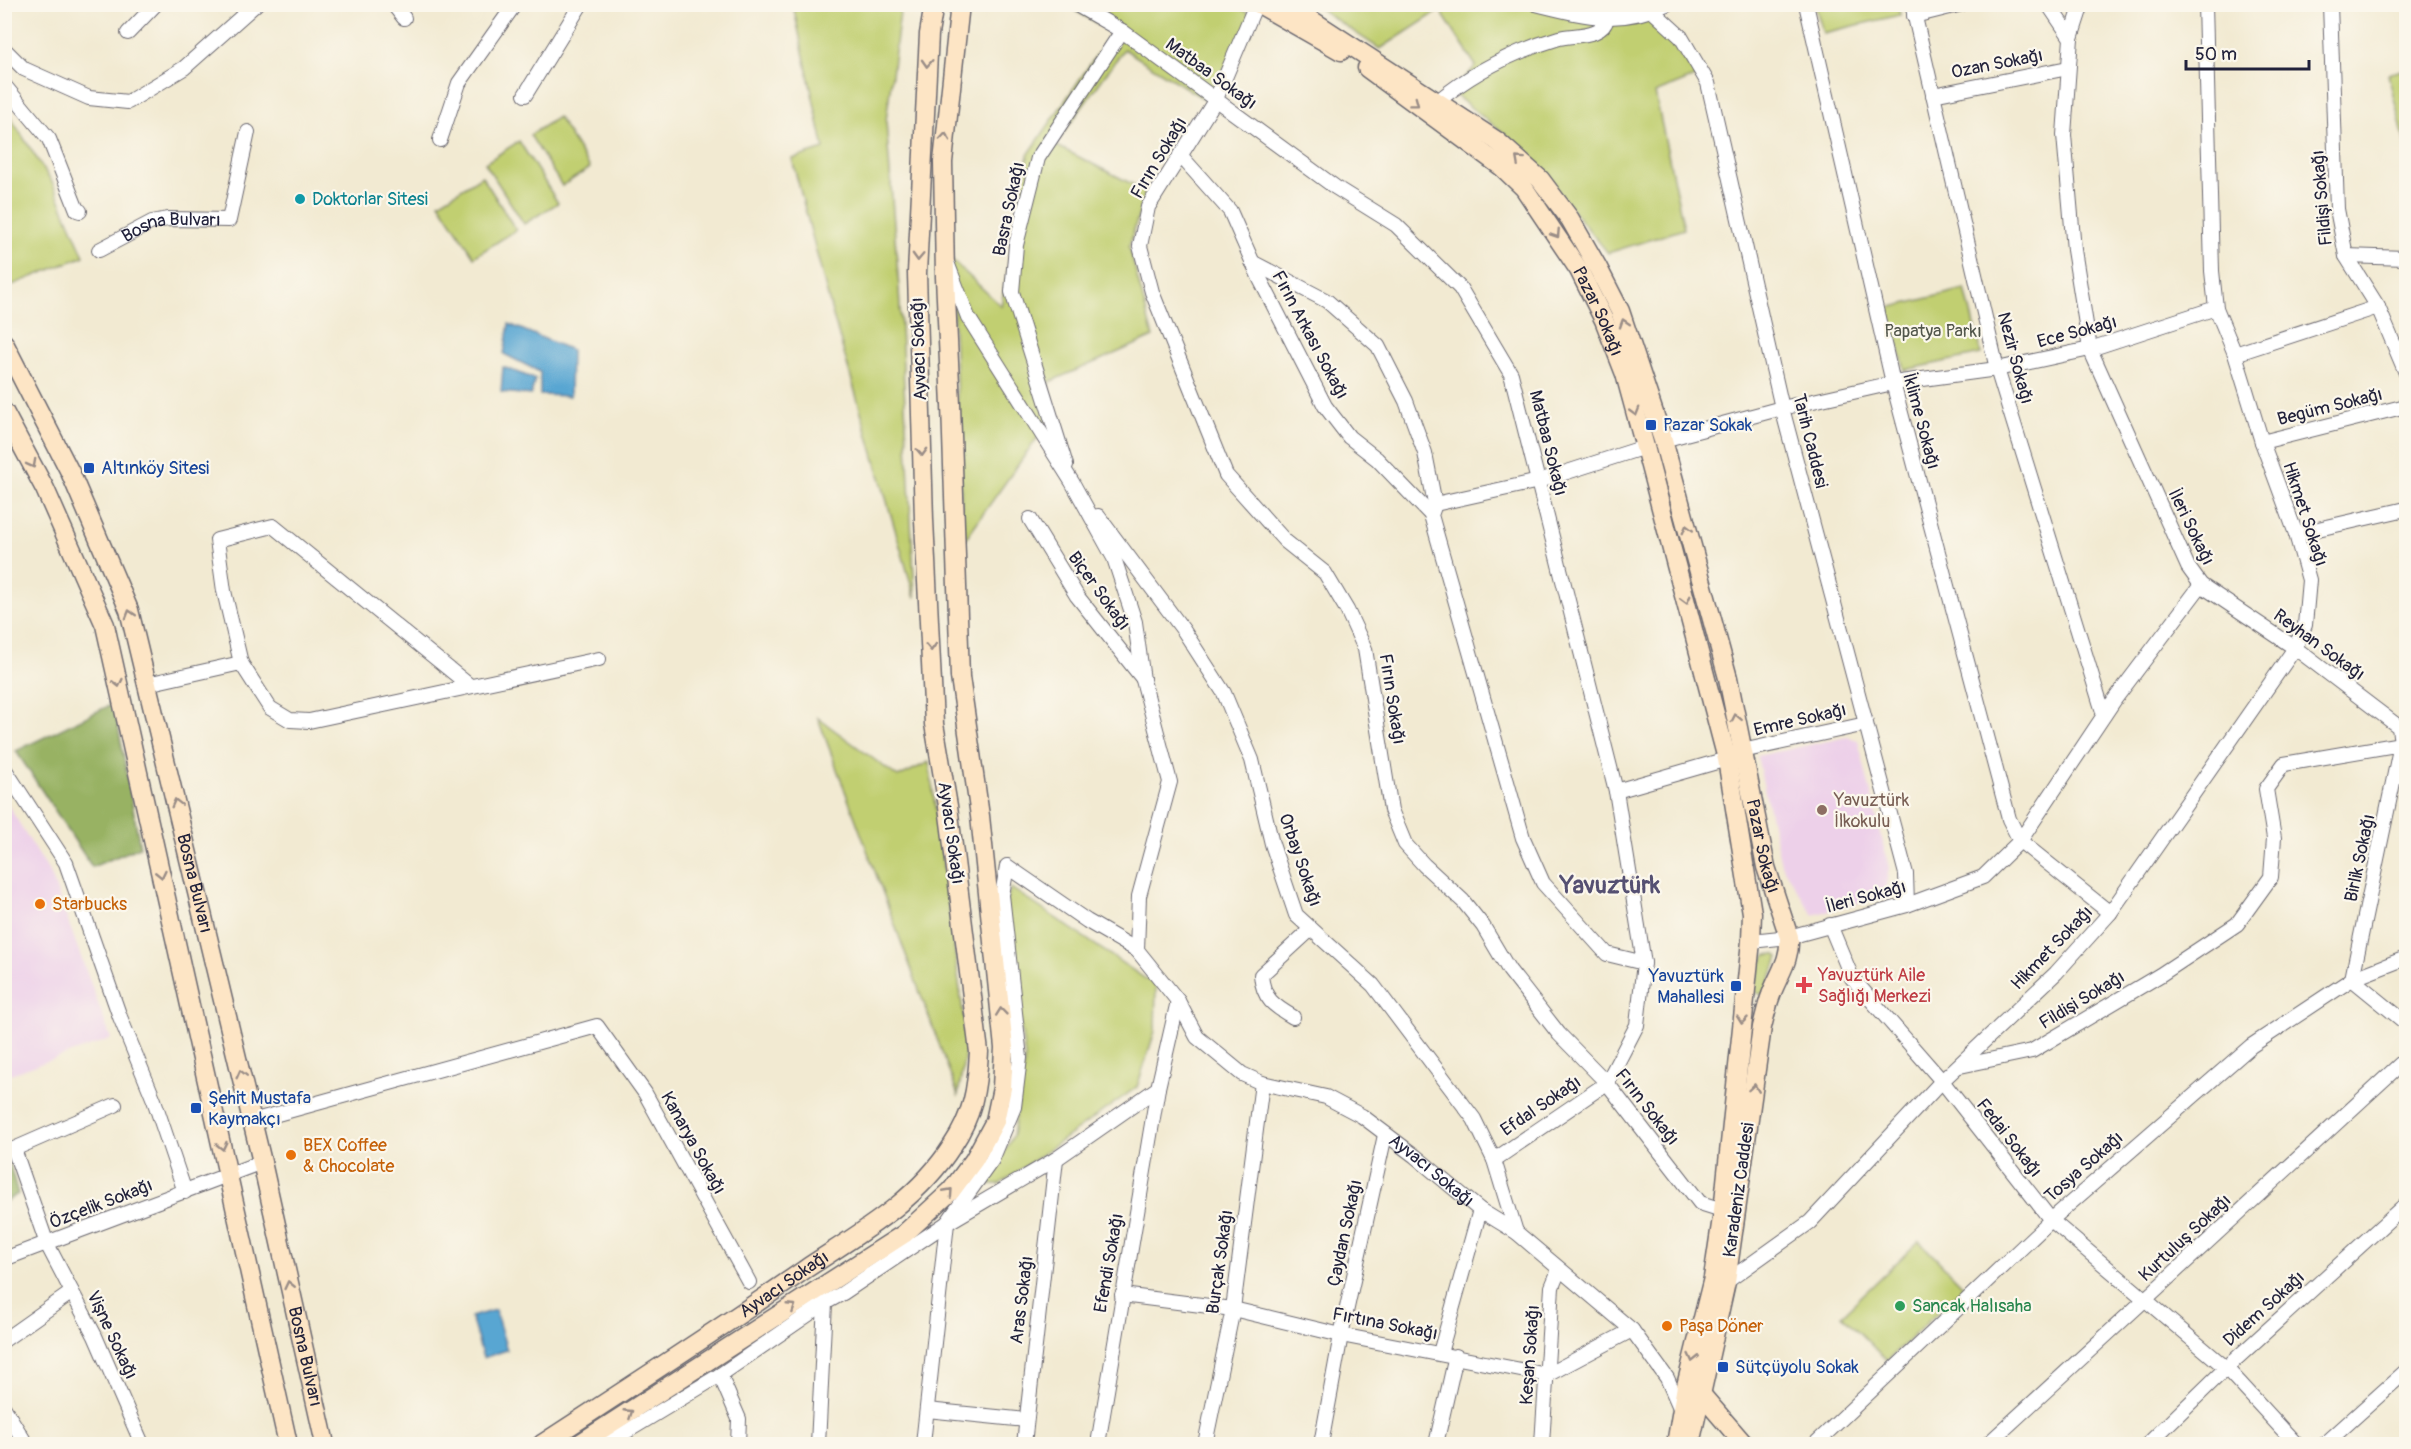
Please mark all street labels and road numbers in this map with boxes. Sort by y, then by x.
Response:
street label: Matbaa Sokağı [1161,33,1261,115]
street label: Ozan Sokağı [1949,44,2045,84]
street label: Fırın Sokağı [1126,113,1192,203]
street label: Fildişi Sokağı [2306,149,2338,247]
street label: Basra Sokağı [988,160,1030,258]
street label: Bosna Bulvarı [118,207,221,247]
street label: Pazar Sokağı [1568,263,1628,359]
street label: Fırın Arkası Sokağı [1266,267,1354,403]
street label: Ayvacı Sokağı [906,297,932,401]
street label: Nezir Sokağı [1992,310,2038,406]
street label: Ece Sokağı [2035,310,2119,354]
street label: İklime Sokağı [1897,370,1945,472]
street label: Begüm Sokağı [2275,383,2385,431]
street label: Matbaa Sokağı [1524,388,1572,498]
street label: Tarih Caddesi [1787,391,1833,491]
street label: Hikmet Sokağı [2277,459,2333,569]
street label: İleri Sokağı [2163,485,2219,569]
street label: Biçer Sokağı [1063,547,1135,635]
street label: Reyhan Sokağı [2269,604,2369,686]
street label: Fırın Sokağı [1373,652,1411,746]
street label: Emre Sokağı [1751,698,1849,742]
street label: Ayvacı Sokağı [932,780,970,886]
street label: Pazar Sokağı [1741,797,1785,896]
street label: Orbay Sokağı [1273,810,1327,910]
street label: Birlik Sokağı [2339,812,2381,904]
street label: Bosna Bulvarı [172,831,218,935]
street label: İleri Sokağı [1823,875,1909,919]
street label: Hikmet Sokağı [2006,901,2098,995]
street label: Fildişi Sokağı [2035,965,2129,1035]
street label: Fırın Sokağı [1610,1064,1684,1150]
street label: Efdal Sokağı [1496,1071,1586,1141]
street label: Kanarya Sokağı [655,1088,731,1198]
street label: Fedai Sokağı [1971,1094,2047,1182]
street label: Karadeniz Caddesi [1718,1121,1760,1259]
street label: Tosya Sokağı [2040,1126,2128,1208]
street label: Ayvacı Sokağı [1384,1129,1479,1212]
street label: Özçelik Sokağı [46,1174,156,1234]
street label: Çaydan Sokağı [1322,1178,1368,1288]
street label: Kurtuluş Sokağı [2134,1189,2236,1287]
street label: Burçak Sokağı [1201,1208,1239,1316]
street label: Efendi Sokağı [1089,1212,1129,1314]
street label: Ayvacı Sokağı [735,1246,833,1323]
street label: Aras Sokağı [1005,1255,1039,1345]
street label: Didem Sokağı [2218,1266,2310,1352]
street label: Vişne Sokağı [81,1287,143,1383]
street label: Fırtına Sokağı [1330,1303,1440,1345]
street label: Bosna Bulvarı [283,1304,328,1409]
street label: Keşan Sokağı [1515,1304,1545,1406]

